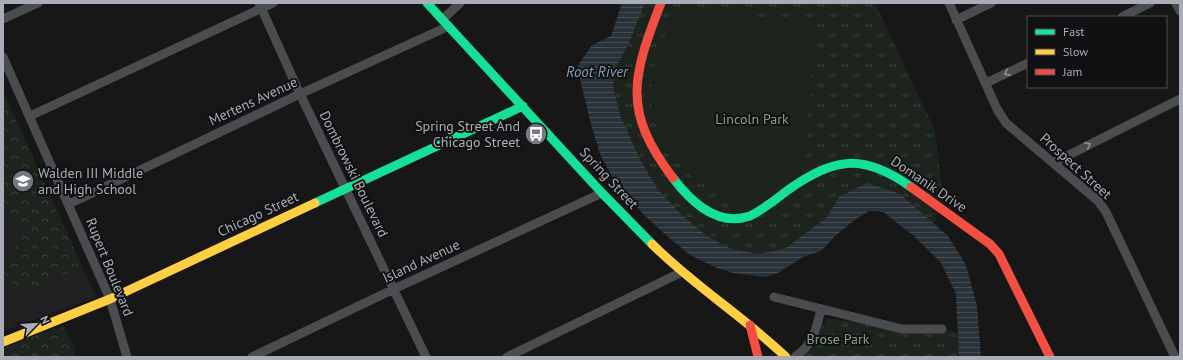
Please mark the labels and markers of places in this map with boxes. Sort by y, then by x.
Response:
place label: Spring Street And Chicago Street [415,117,520,151]
bus stop icon: Spring Street And Chicago Street [523,121,549,147]
place label: Walden III Middle and High School [38,164,143,198]
school or university icon: Walden III Middle and High School [10,168,36,194]

